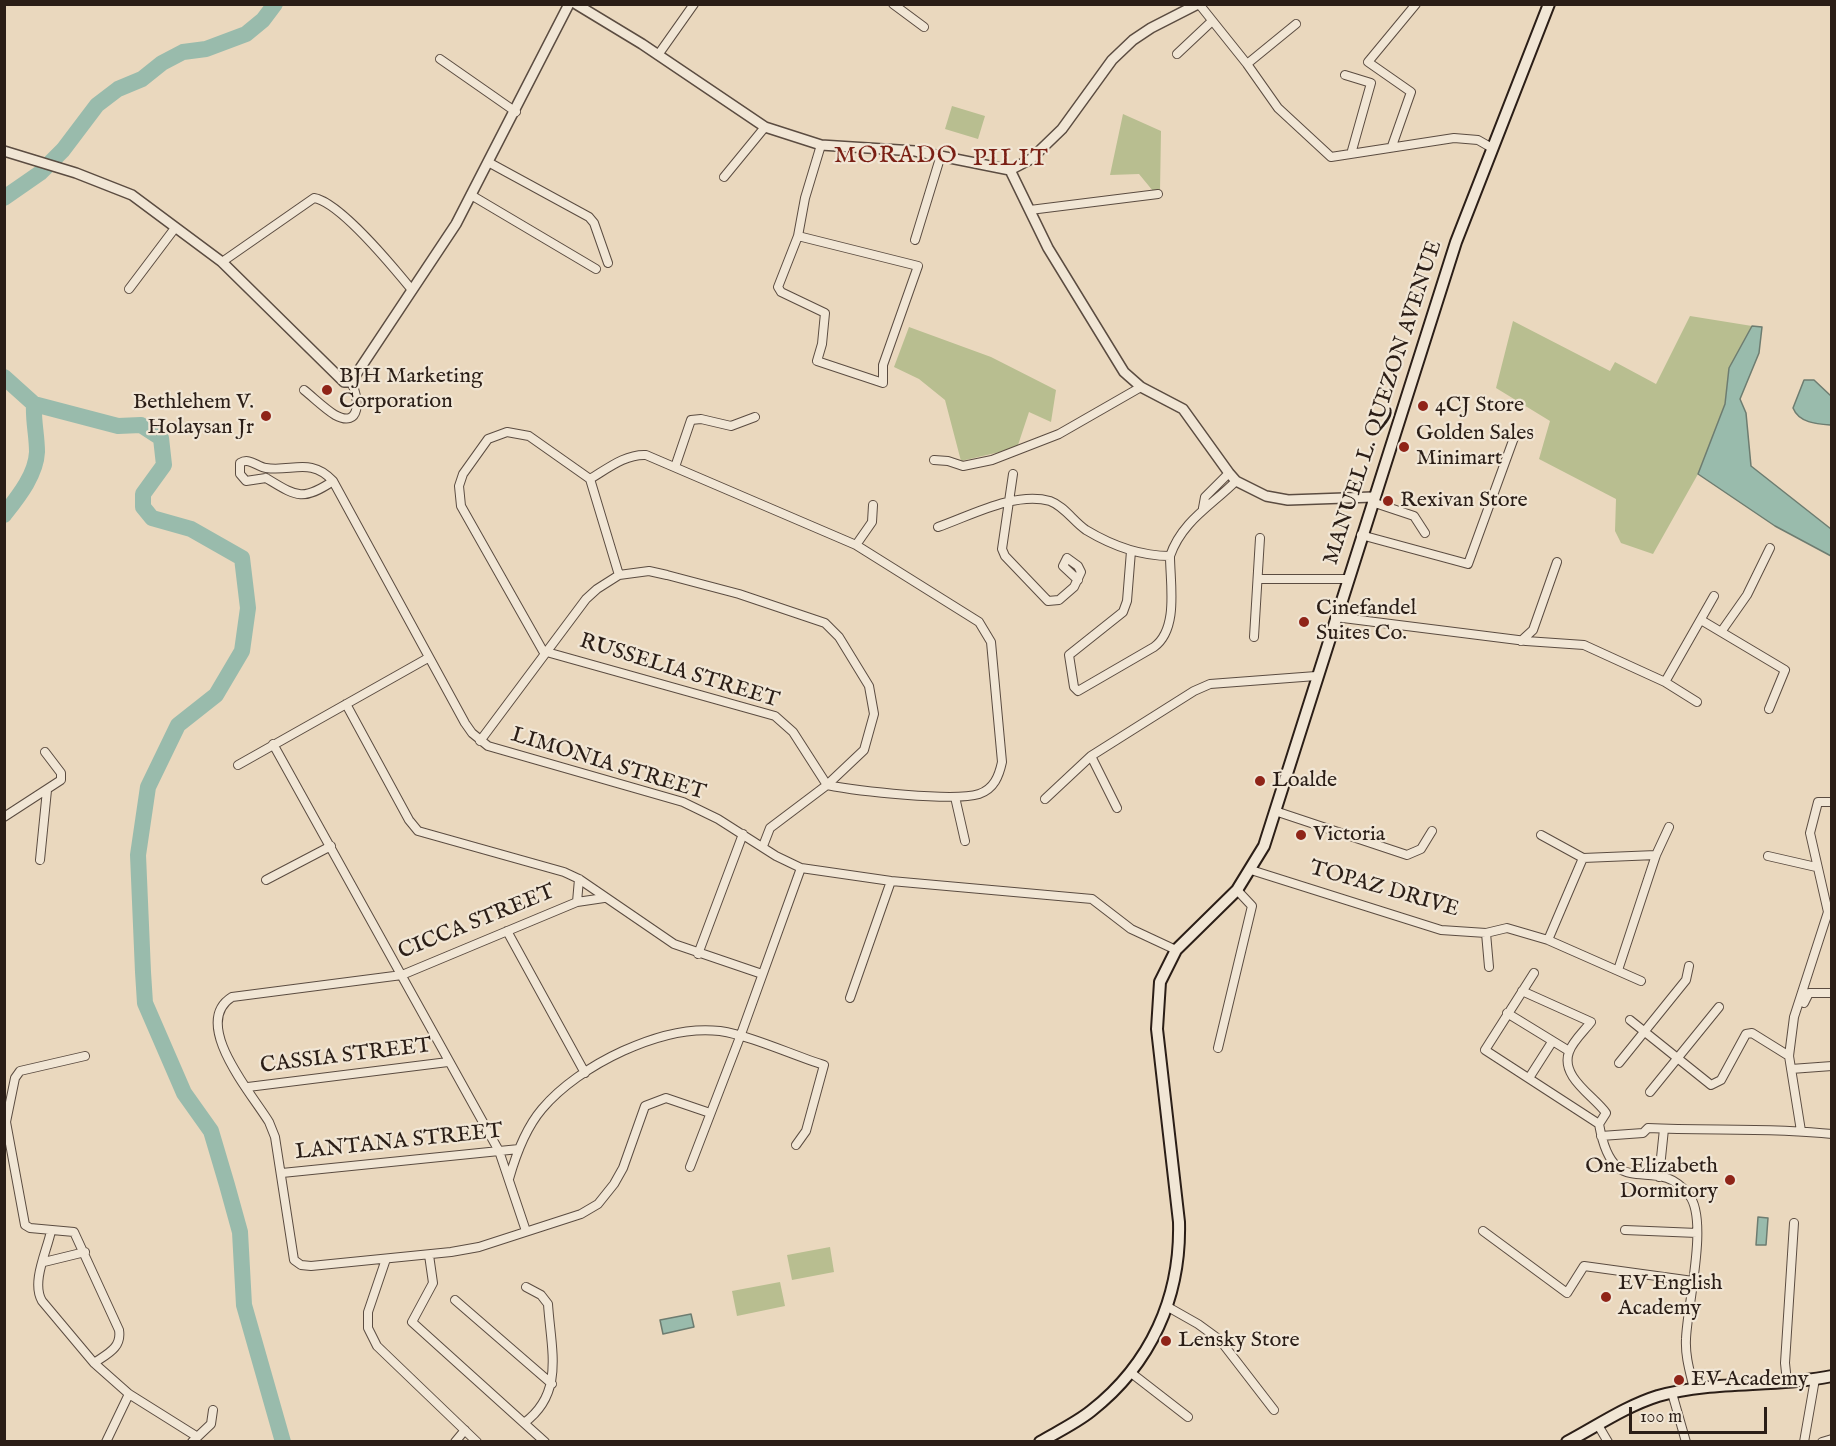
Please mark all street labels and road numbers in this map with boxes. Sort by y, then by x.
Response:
street label: MANUEL L. QUEZON AVENUE [1319,238,1449,568]
street label: RUSSELIA STREET [576,629,782,715]
street label: LIMONIA STREET [508,723,708,807]
street label: TOPAZ DRIVE [1306,856,1462,924]
street label: CICCA STREET [395,880,559,966]
street label: CASSIA STREET [259,1033,433,1081]
street label: LANTANA STREET [294,1119,504,1167]

